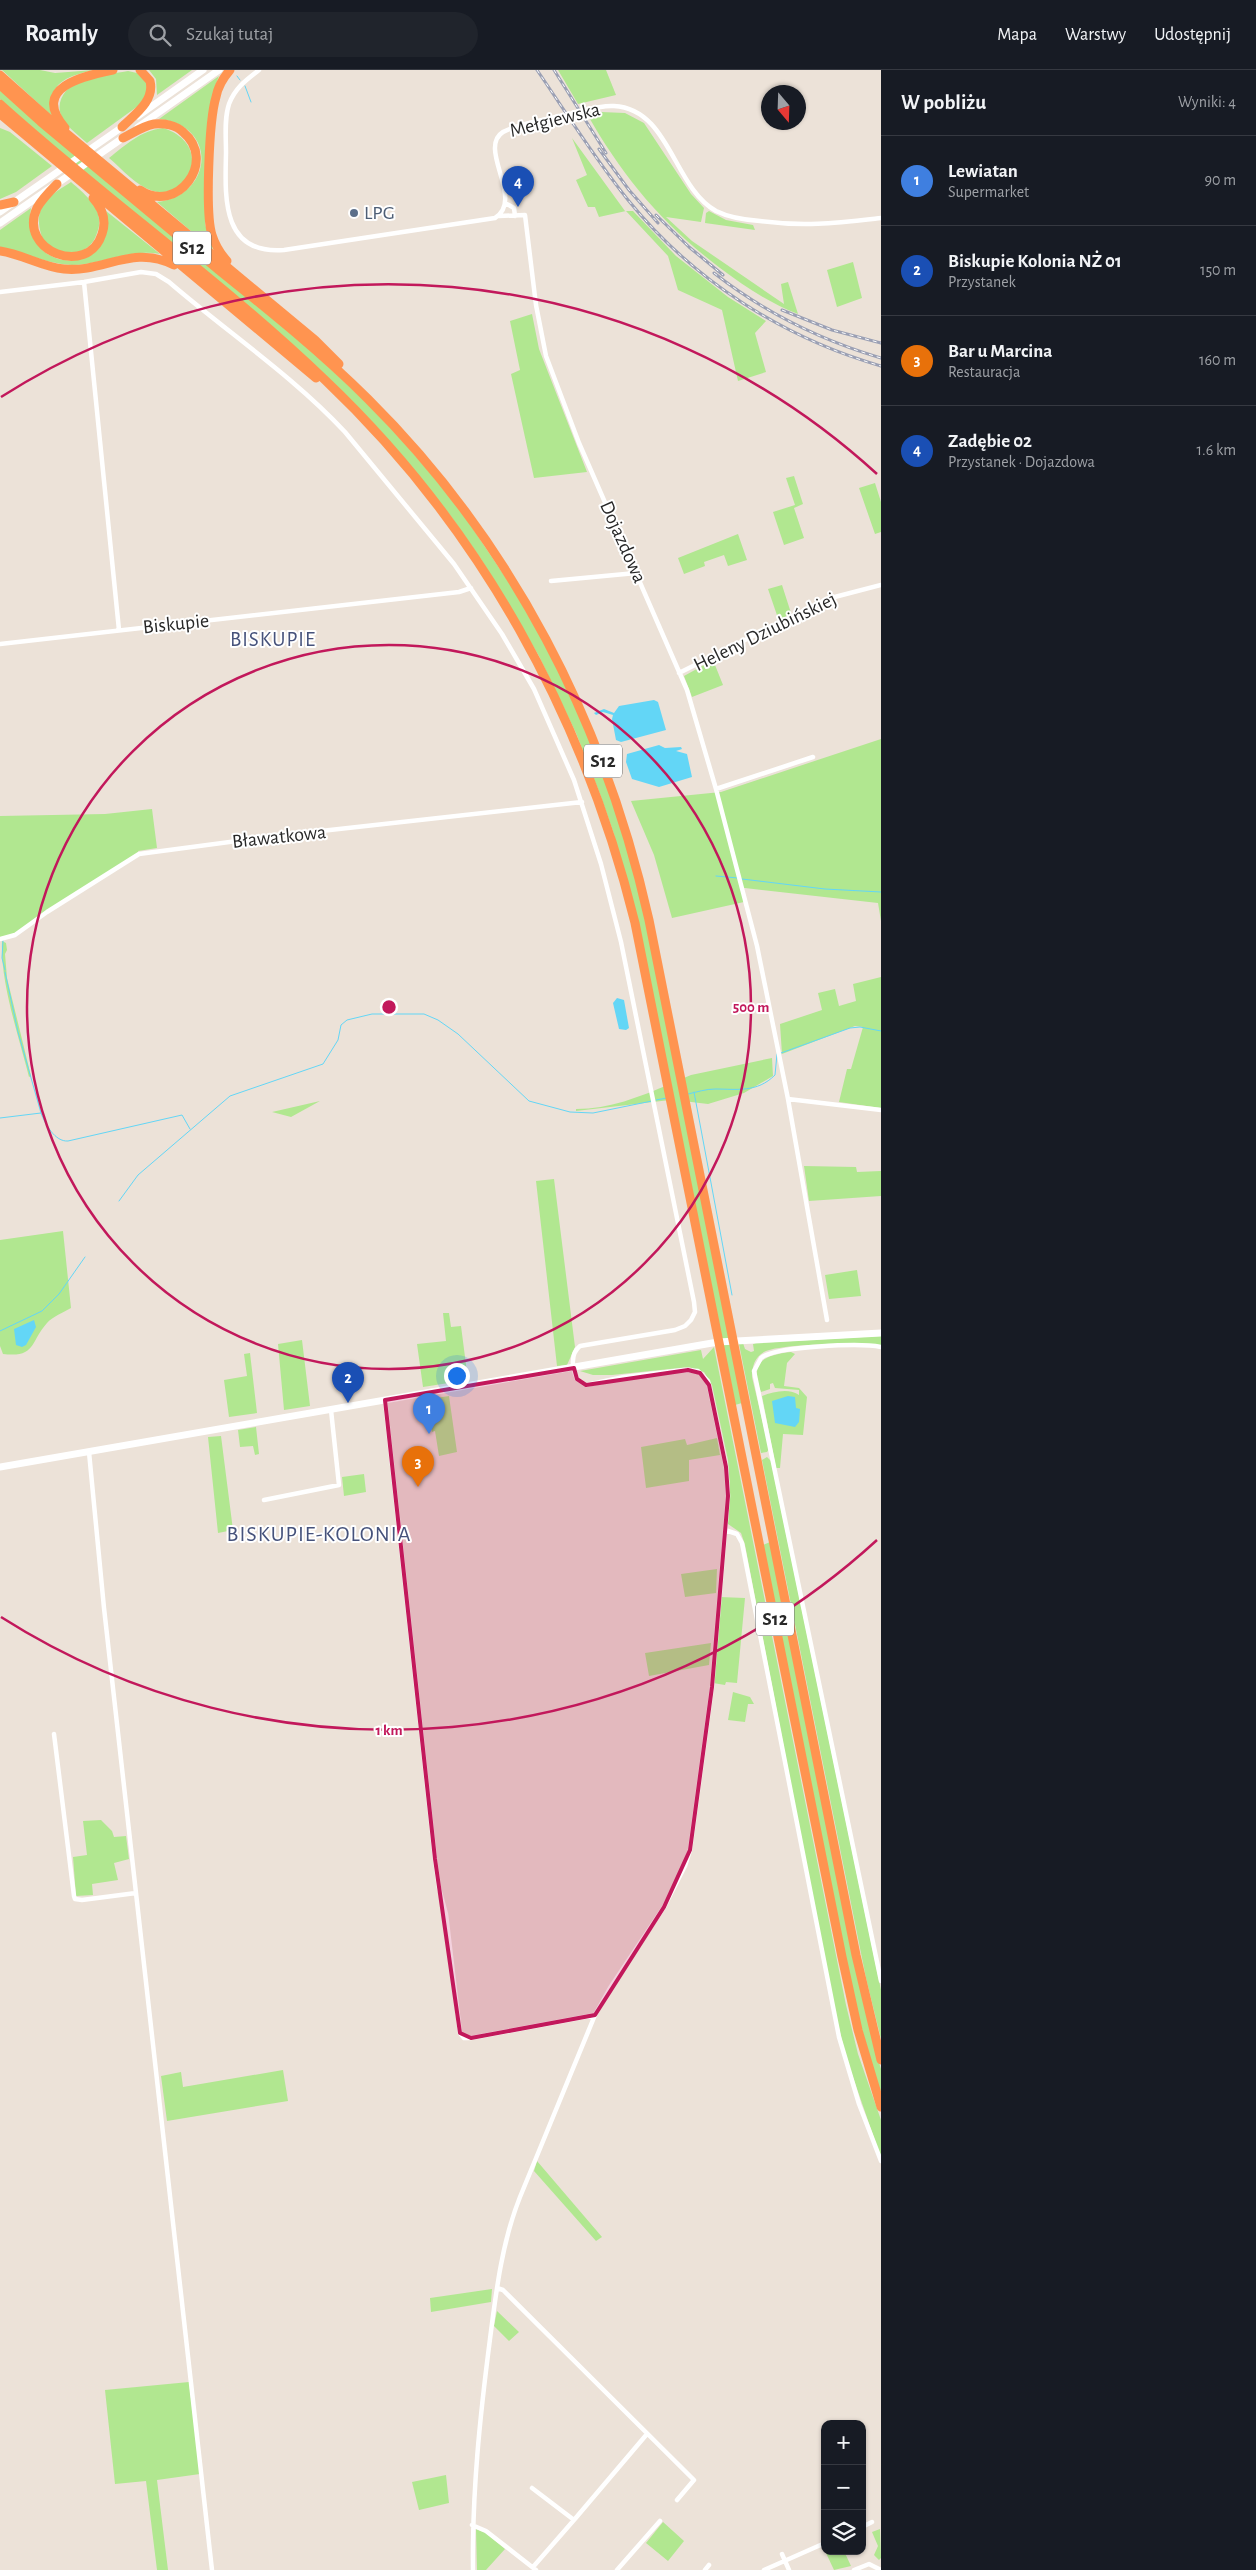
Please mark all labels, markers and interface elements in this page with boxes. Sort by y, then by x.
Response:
search box [128,12,478,57]
icon: search [146,21,174,49]
text: Roamly [25,22,98,46]
text: Szukaj tutaj [186,25,273,44]
text: Mapa [997,26,1037,44]
text: Warstwy [1065,26,1126,44]
text: Udostępnij [1154,26,1231,44]
north arrow [761,85,806,130]
text: W pobliżu [901,92,986,113]
text: Wyniki: 4 [1178,94,1236,110]
street label: Mełgiewska [508,99,602,141]
text: Lewiatan [948,162,1018,181]
pin: 4 [502,166,534,207]
text: 1 [914,172,920,188]
text: 90 m [1205,172,1236,188]
text: Supermarket [948,184,1029,200]
place label: LPG [364,203,395,223]
marker: LPG [348,207,360,219]
road number: S12 [173,232,211,264]
text: Biskupie Kolonia NŻ 01 [948,252,1122,271]
text: 2 [913,262,921,278]
text: 150 m [1200,262,1236,278]
text: Przystanek [948,274,1016,290]
text: Bar u Marcina [948,342,1052,361]
text: 3 [914,352,920,368]
text: 160 m [1199,352,1236,368]
text: Restauracja [948,364,1020,380]
text: Zadębie 02 [948,432,1032,451]
text: 4 [913,442,921,458]
text: 1.6 km [1197,442,1236,458]
text: Przystanek · Dojazdowa [948,454,1095,470]
street label: Dojazdowa [596,498,650,586]
street label: Heleny Dziubińskiej [691,589,839,675]
street label: Biskupie [142,611,210,637]
district label: BISKUPIE [230,629,316,650]
road number: S12 [584,744,622,778]
street label: Bławatkowa [231,822,327,852]
centre of rings [380,998,398,1016]
text: 500 m [733,1000,769,1015]
pin: 2 [332,1362,364,1403]
your location [444,1363,470,1389]
pin: 1 [413,1393,445,1434]
pin: 3 [402,1446,434,1487]
district label: BISKUPIE-KOLONIA [227,1523,411,1545]
road number: S12 [756,1602,794,1636]
text: 1 km [375,1723,403,1738]
map controls [821,2420,866,2555]
button: + [821,2420,866,2465]
button: − [821,2465,866,2510]
button: layers [821,2510,866,2555]

